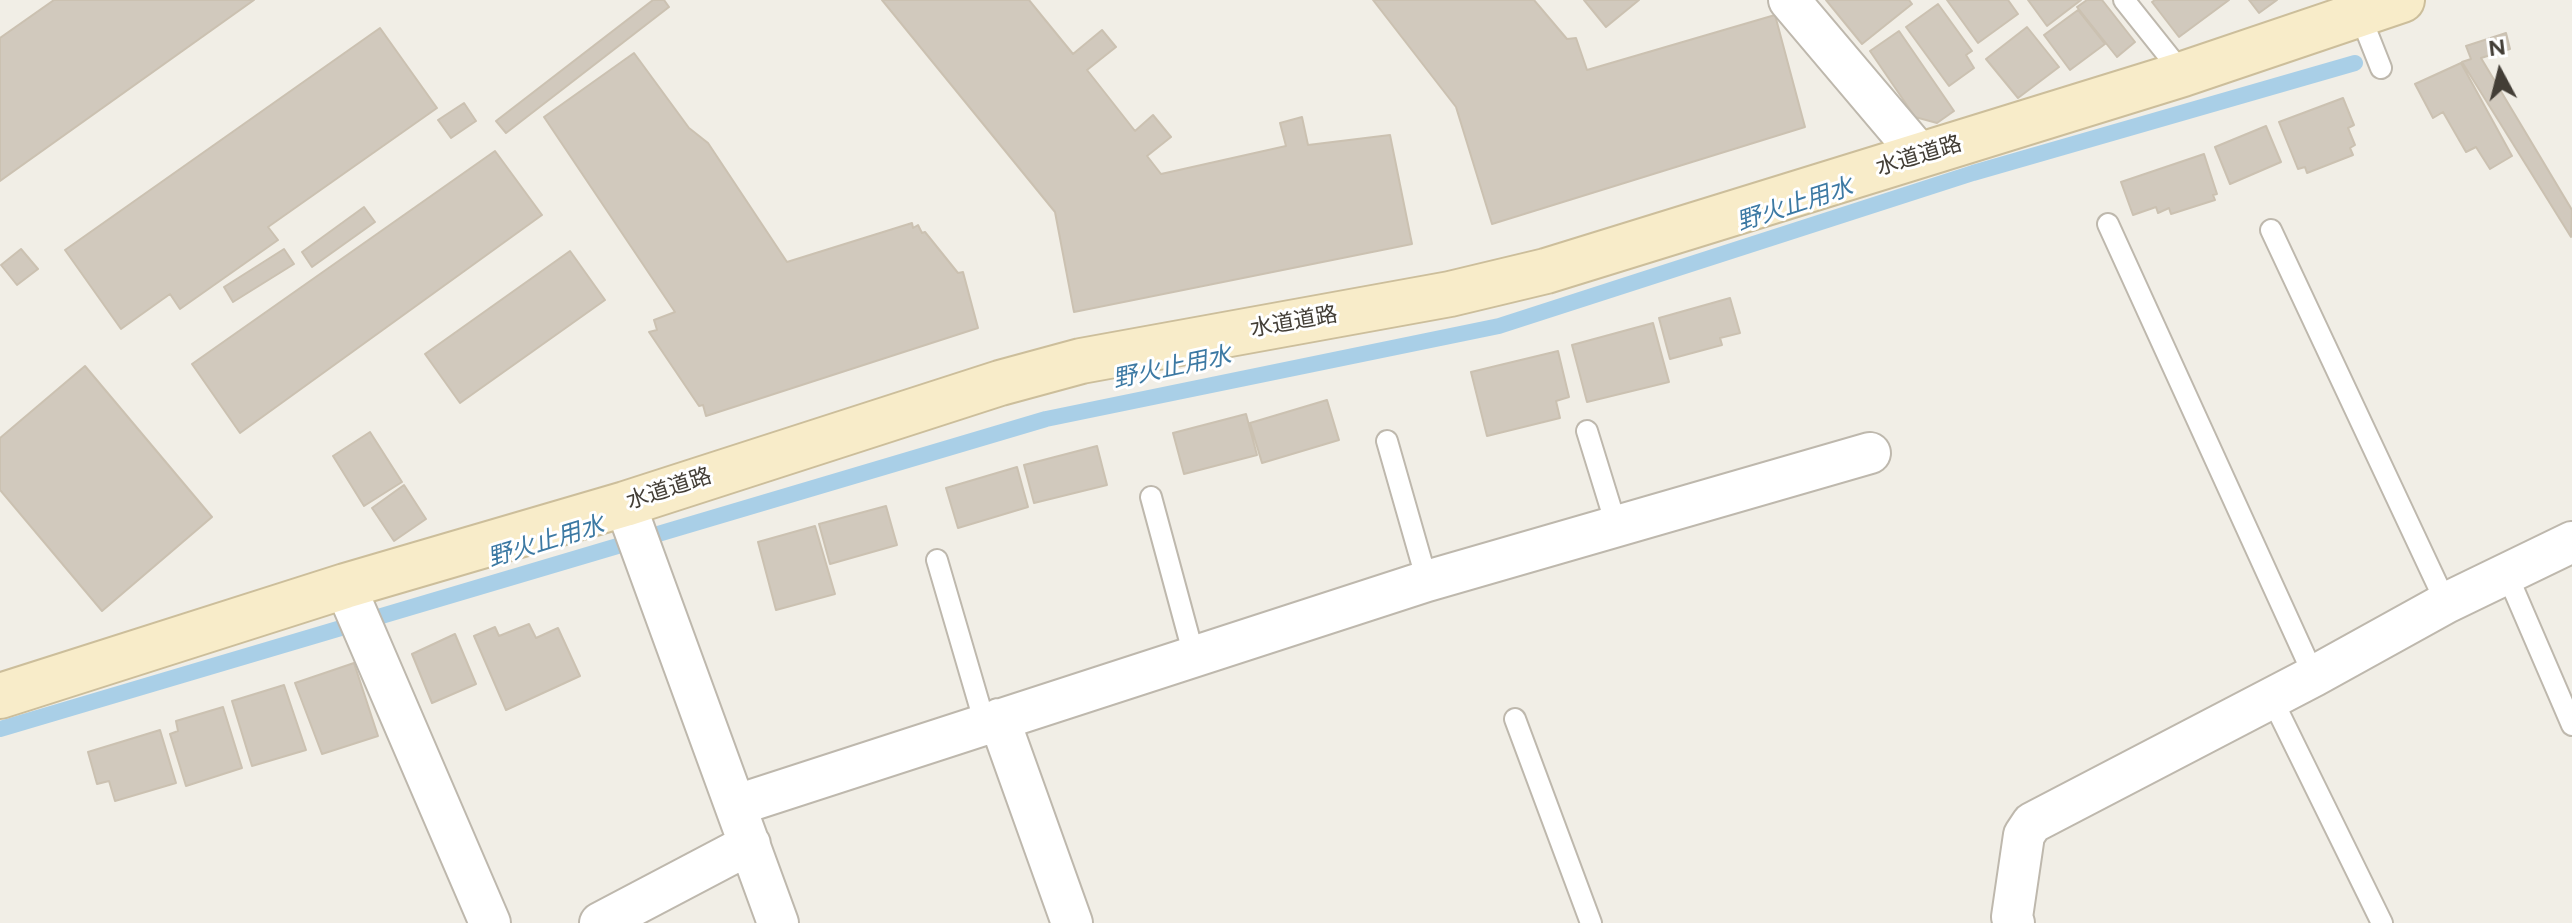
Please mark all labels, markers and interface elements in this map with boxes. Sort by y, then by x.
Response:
north arrow [2460,32,2540,112]
text: N [2487,33,2507,62]
street label: 水道道路 [1873,131,1965,181]
water label: 野火止用水 [1733,173,1857,237]
street label: 水道道路 [1248,301,1340,343]
water label: 野火止用水 [1110,341,1234,395]
street label: 水道道路 [623,463,715,515]
water label: 野火止用水 [484,511,608,573]

